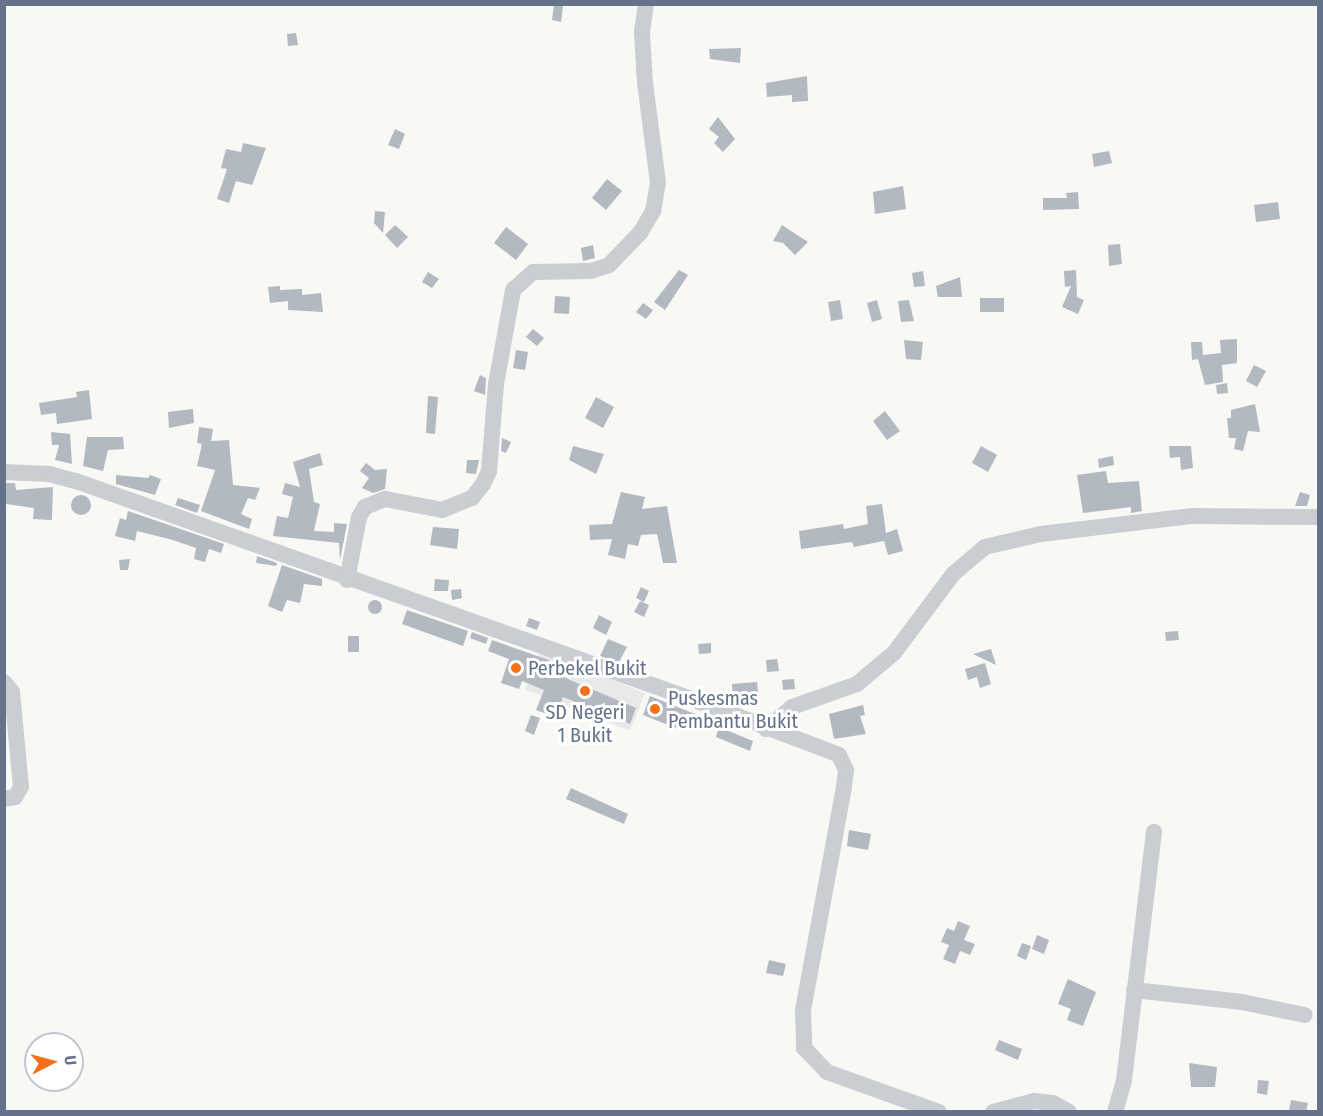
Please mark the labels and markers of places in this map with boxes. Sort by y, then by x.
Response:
place label: Perbekel Bukit [528,656,647,680]
marker: Perbekel Bukit [509,661,523,675]
marker: SD Negeri 1 Bukit [578,684,592,698]
place label: Puskesmas Pembantu Bukit [668,686,798,733]
place label: SD Negeri 1 Bukit [545,700,625,747]
marker: Puskesmas Pembantu Bukit [646,700,664,718]

